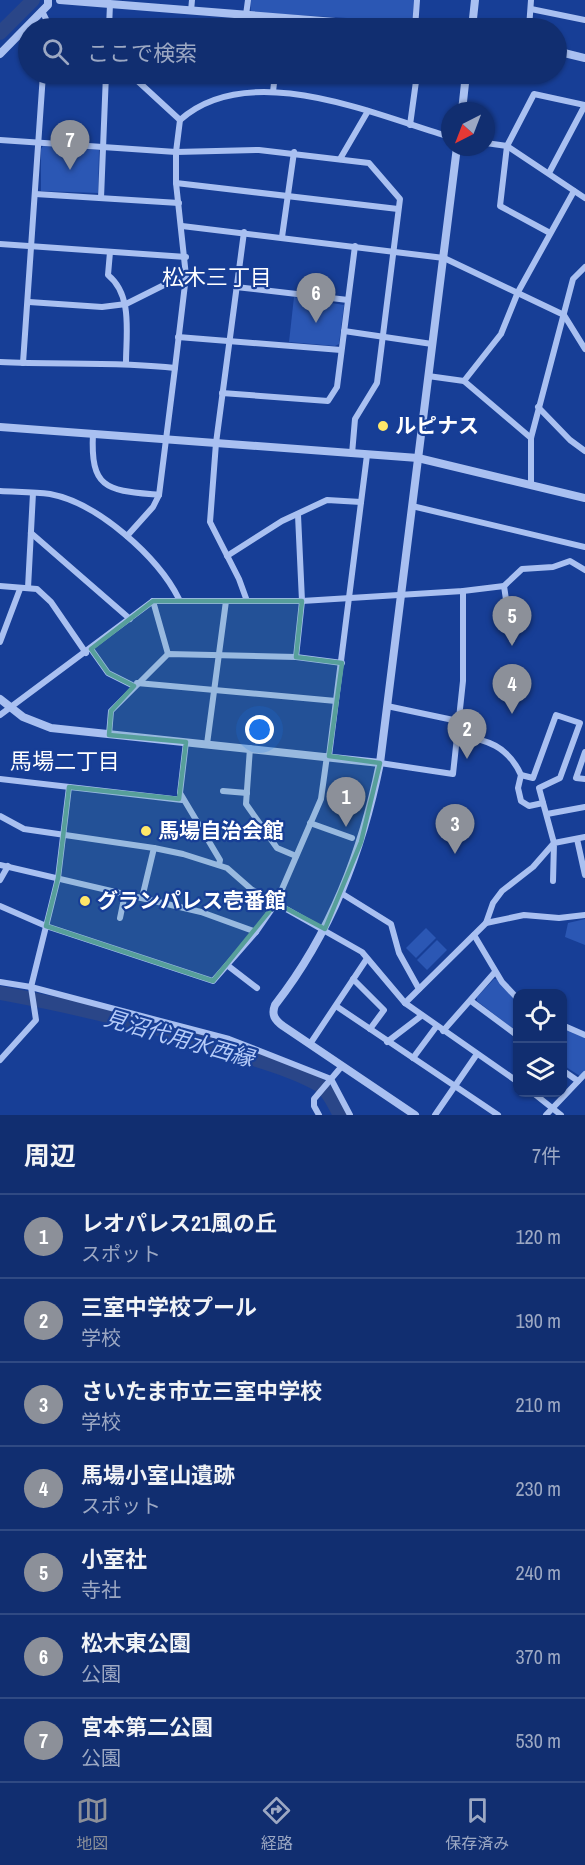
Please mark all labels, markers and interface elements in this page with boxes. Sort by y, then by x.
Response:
search box [18,18,567,84]
icon: search [39,35,72,68]
text: ここで検索 [87,38,197,68]
north arrow [441,102,495,156]
pin: 7 [50,120,90,170]
district label: 松木三丁目 [162,262,272,292]
pin: 6 [296,274,336,323]
place label: ルピナス [395,411,479,440]
marker: ルピナス [376,419,390,433]
pin: 5 [492,596,532,646]
pin: 4 [492,664,532,714]
pin: 2 [448,710,486,759]
your location [245,715,274,744]
district label: 馬場二丁目 [10,746,120,776]
pin: 1 [326,778,366,827]
pin: 3 [436,804,474,854]
place label: 馬場自治会館 [158,816,284,845]
marker: 馬場自治会館 [139,824,153,838]
place label: グランパレス壱番館 [97,886,286,915]
marker: グランパレス壱番館 [78,894,92,908]
map controls [513,989,567,1097]
button: locate [513,989,567,1043]
water label: 見沼代用水西縁 [101,1002,260,1074]
button: layers [513,1043,567,1097]
text: 周辺 [24,1138,76,1173]
text: 7件 [532,1142,561,1169]
text: レオパレス21風の丘 [81,1208,277,1238]
text: 1 [39,1223,48,1250]
text: 120 m [515,1223,561,1250]
text: スポット [81,1240,161,1267]
text: 三室中学校プール [81,1292,257,1322]
text: 2 [39,1307,48,1334]
text: 190 m [515,1307,561,1334]
text: 学校 [81,1324,121,1351]
text: さいたま市立三室中学校 [81,1376,322,1406]
text: 3 [39,1391,48,1418]
text: 210 m [515,1391,561,1418]
text: 学校 [81,1408,121,1435]
text: 馬場小室山遺跡 [81,1460,235,1490]
text: 4 [39,1475,48,1502]
text: 230 m [515,1475,561,1502]
text: スポット [81,1492,161,1519]
text: 小室社 [81,1544,147,1574]
text: 5 [39,1559,48,1586]
text: 240 m [515,1559,561,1586]
text: 寺社 [81,1576,121,1603]
text: 松木東公園 [81,1628,191,1658]
text: 6 [39,1643,48,1670]
text: 370 m [515,1643,561,1670]
text: 公園 [81,1660,121,1687]
text: 宮本第二公園 [81,1712,213,1742]
text: 7 [39,1727,48,1754]
text: 530 m [515,1727,561,1754]
text: 公園 [81,1744,121,1771]
tab: 地図 [76,1794,109,1854]
tab: 経路 [260,1794,293,1854]
tab: 保存済み [445,1794,509,1854]

